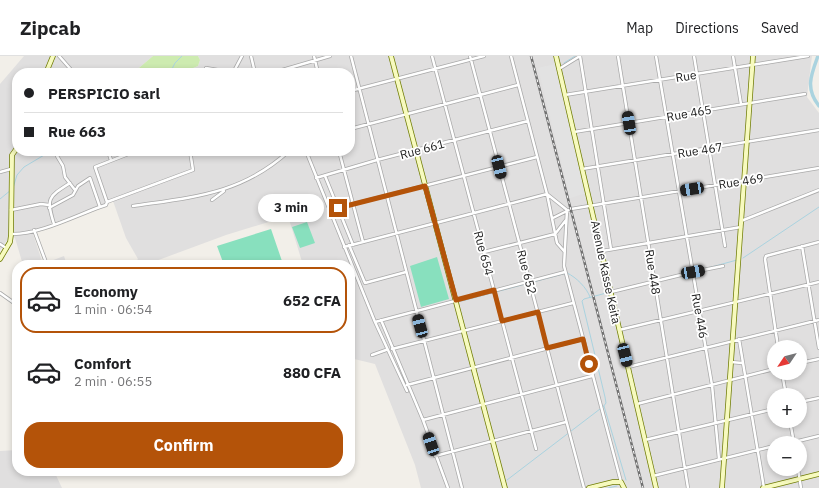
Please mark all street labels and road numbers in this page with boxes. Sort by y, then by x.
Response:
street label: Rue [674,67,698,85]
street label: Rue 465 [665,102,713,124]
street label: Rue 661 [398,136,446,162]
street label: Rue 467 [676,139,724,161]
street label: Rue 469 [717,170,765,192]
street label: Avenue Kasse Keita [588,219,624,326]
street label: Rue 654 [471,229,497,277]
street label: Rue 652 [514,248,540,296]
street label: Rue 448 [642,248,664,296]
street label: Rue 446 [689,292,711,340]

